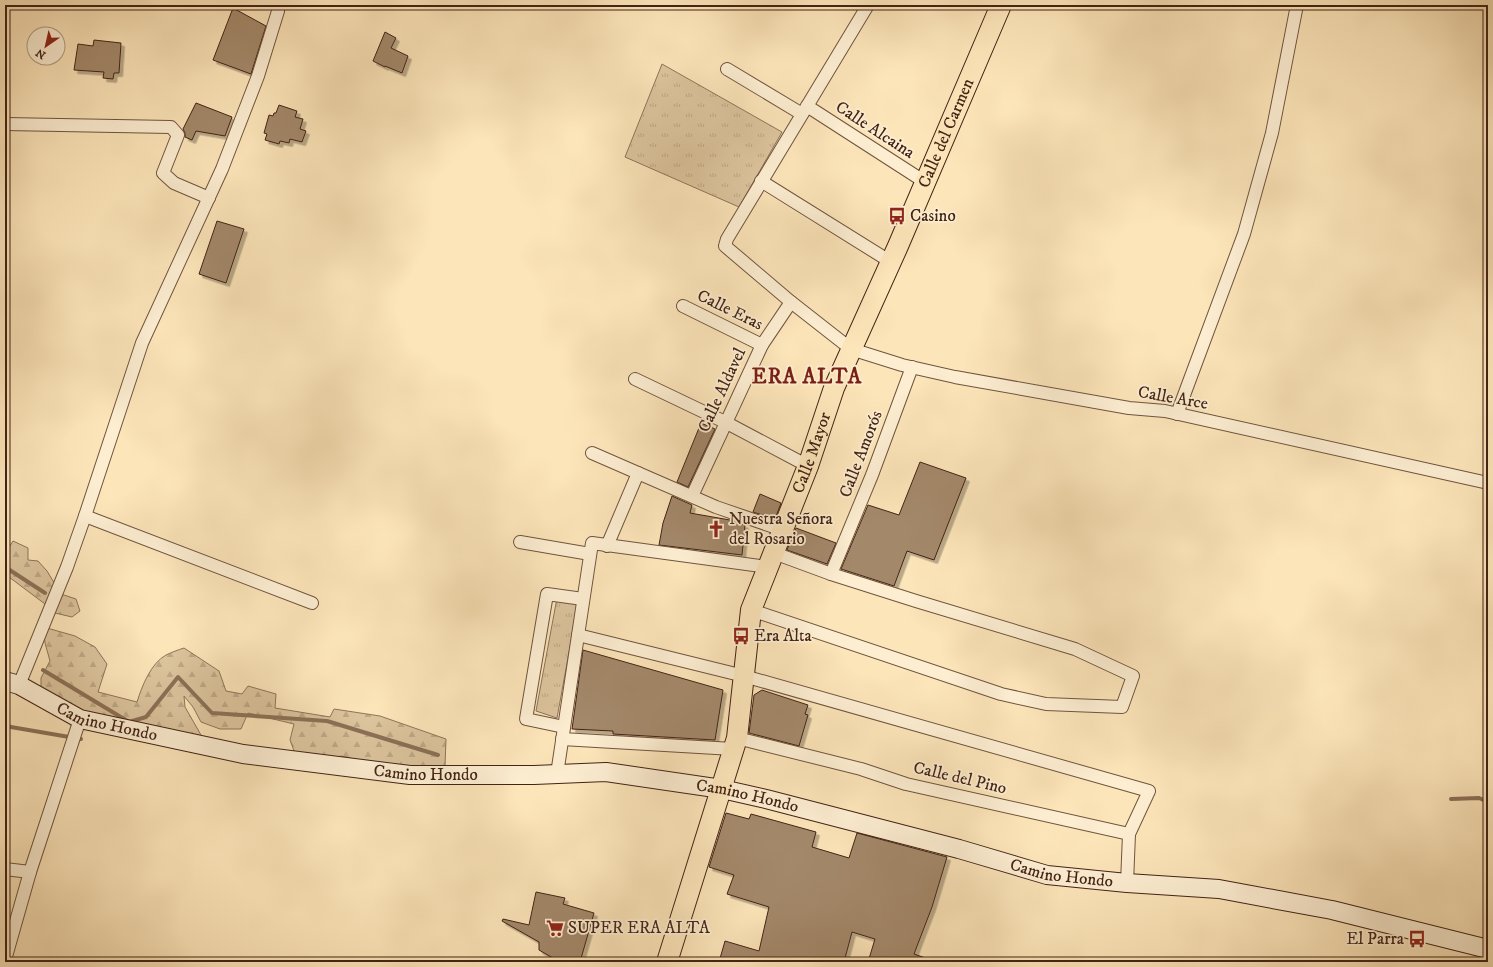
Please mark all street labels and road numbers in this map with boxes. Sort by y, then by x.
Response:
street label: Calle del Carmen [913,75,979,191]
street label: Calle Alcaina [831,96,919,164]
street label: Calle Eras [693,285,767,336]
street label: Calle Aldavel [693,344,751,436]
street label: Calle Arce [1136,381,1210,415]
street label: Calle Amorós [834,407,888,501]
street label: Calle Mayor [787,409,836,497]
street label: Camino Hondo [52,697,159,746]
street label: Calle del Pino [911,757,1009,799]
street label: Camino Hondo [372,760,478,786]
street label: Camino Hondo [695,774,801,818]
street label: Camino Hondo [1007,854,1114,893]

